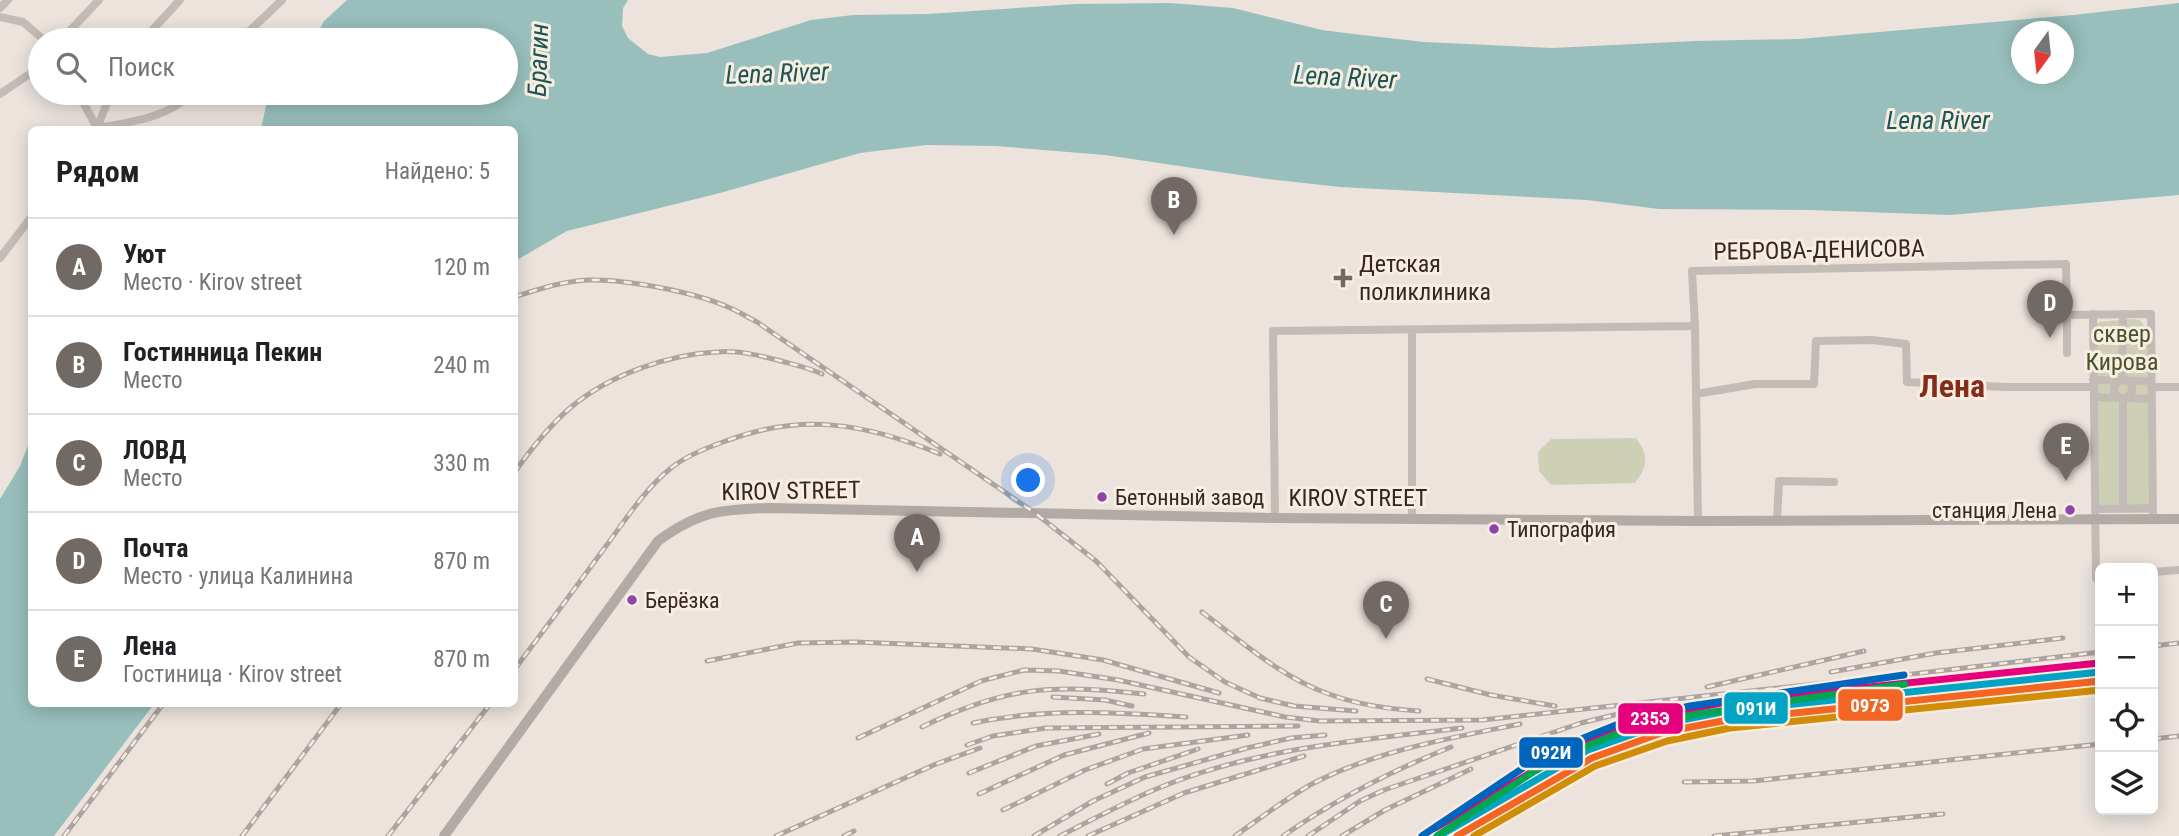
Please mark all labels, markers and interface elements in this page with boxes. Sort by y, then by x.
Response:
north arrow [2011,21,2074,84]
water label: Брагин [522,23,554,97]
search box [28,28,518,105]
icon: search [52,48,90,86]
text: Поиск [108,52,175,82]
water label: Lena River [725,56,830,90]
water label: Lena River [1293,59,1399,95]
water label: Lena River [1886,105,1991,135]
text: Рядом [56,154,140,189]
text: Найдено: 5 [385,158,490,185]
pin: B [1151,177,1197,235]
street label: РЕБРОВА-ДЕНИСОВА [1713,234,1925,266]
text: Уют [123,239,166,269]
place label: Детская поликлиника [1359,250,1491,306]
text: A [72,254,86,281]
text: 120 m [433,254,490,281]
marker: Детская поликлиника [1333,268,1353,288]
text: Место · Kirov street [123,269,302,296]
pin: D [2027,280,2073,338]
park label: сквер Кирова [2086,320,2158,376]
text: Гостинница Пекин [123,337,322,367]
text: B [73,352,85,379]
text: 240 m [433,352,490,379]
text: Место [123,367,183,394]
district label: Лена [1919,367,1985,405]
pin: E [2043,423,2089,481]
text: ЛОВД [123,435,186,465]
text: C [72,450,86,477]
text: 330 m [433,450,490,477]
your location [1011,463,1045,497]
text: Место [123,465,183,492]
street label: KIROV STREET [721,476,861,506]
street label: KIROV STREET [1288,484,1428,512]
place label: Бетонный завод [1115,485,1265,510]
marker: Бетонный завод [1095,490,1109,504]
place label: станция Лена [1932,498,2057,523]
marker: станция Лена [2063,503,2077,517]
pin: A [894,514,940,572]
place label: Типография [1507,517,1616,542]
marker: Типография [1487,522,1501,536]
text: Почта [123,533,189,563]
text: D [73,548,86,575]
text: 870 m [433,548,490,575]
text: Место · улица Калинина [123,563,353,590]
map controls [2095,563,2158,815]
button: + [2095,563,2158,626]
pin: C [1363,581,1409,639]
place label: Берёзка [645,588,720,613]
marker: Берёзка [625,593,639,607]
button: − [2095,626,2158,689]
text: Лена [123,631,177,661]
text: E [73,646,85,673]
text: 870 m [433,646,490,673]
text: Гостиница · Kirov street [123,661,342,688]
line badge: 097Э [1837,688,1904,722]
button: locate [2095,689,2158,752]
line badge: 091И [1723,691,1789,725]
text: 097Э [1850,694,1890,717]
text: 091И [1736,697,1776,720]
line badge: 235Э [1617,702,1684,735]
text: 235Э [1630,707,1670,730]
line badge: 092И [1518,736,1584,769]
text: 092И [1531,741,1571,764]
button: layers [2095,752,2158,815]

